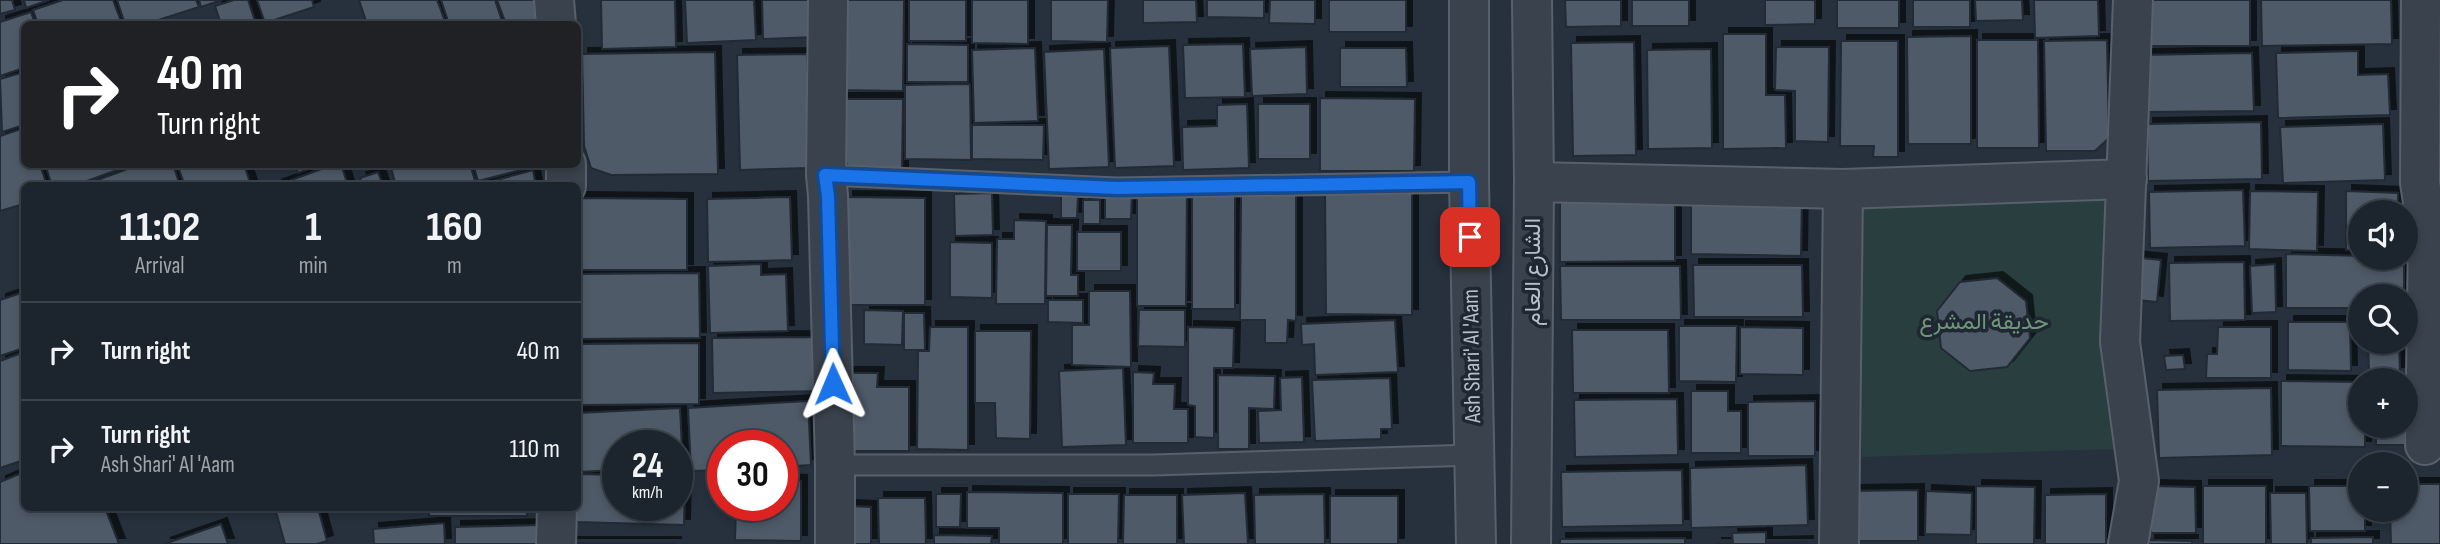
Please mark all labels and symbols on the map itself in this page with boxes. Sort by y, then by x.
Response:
pin [1440,207,1500,267]
street label: الشارع العام [1519,218,1548,326]
street label: Ash Shari' Al 'Aam [1457,289,1487,424]
park label: حديقة المشرع [1919,308,2049,337]
position arrow [796,347,870,421]
speed limit sign: 30 [707,430,798,521]

